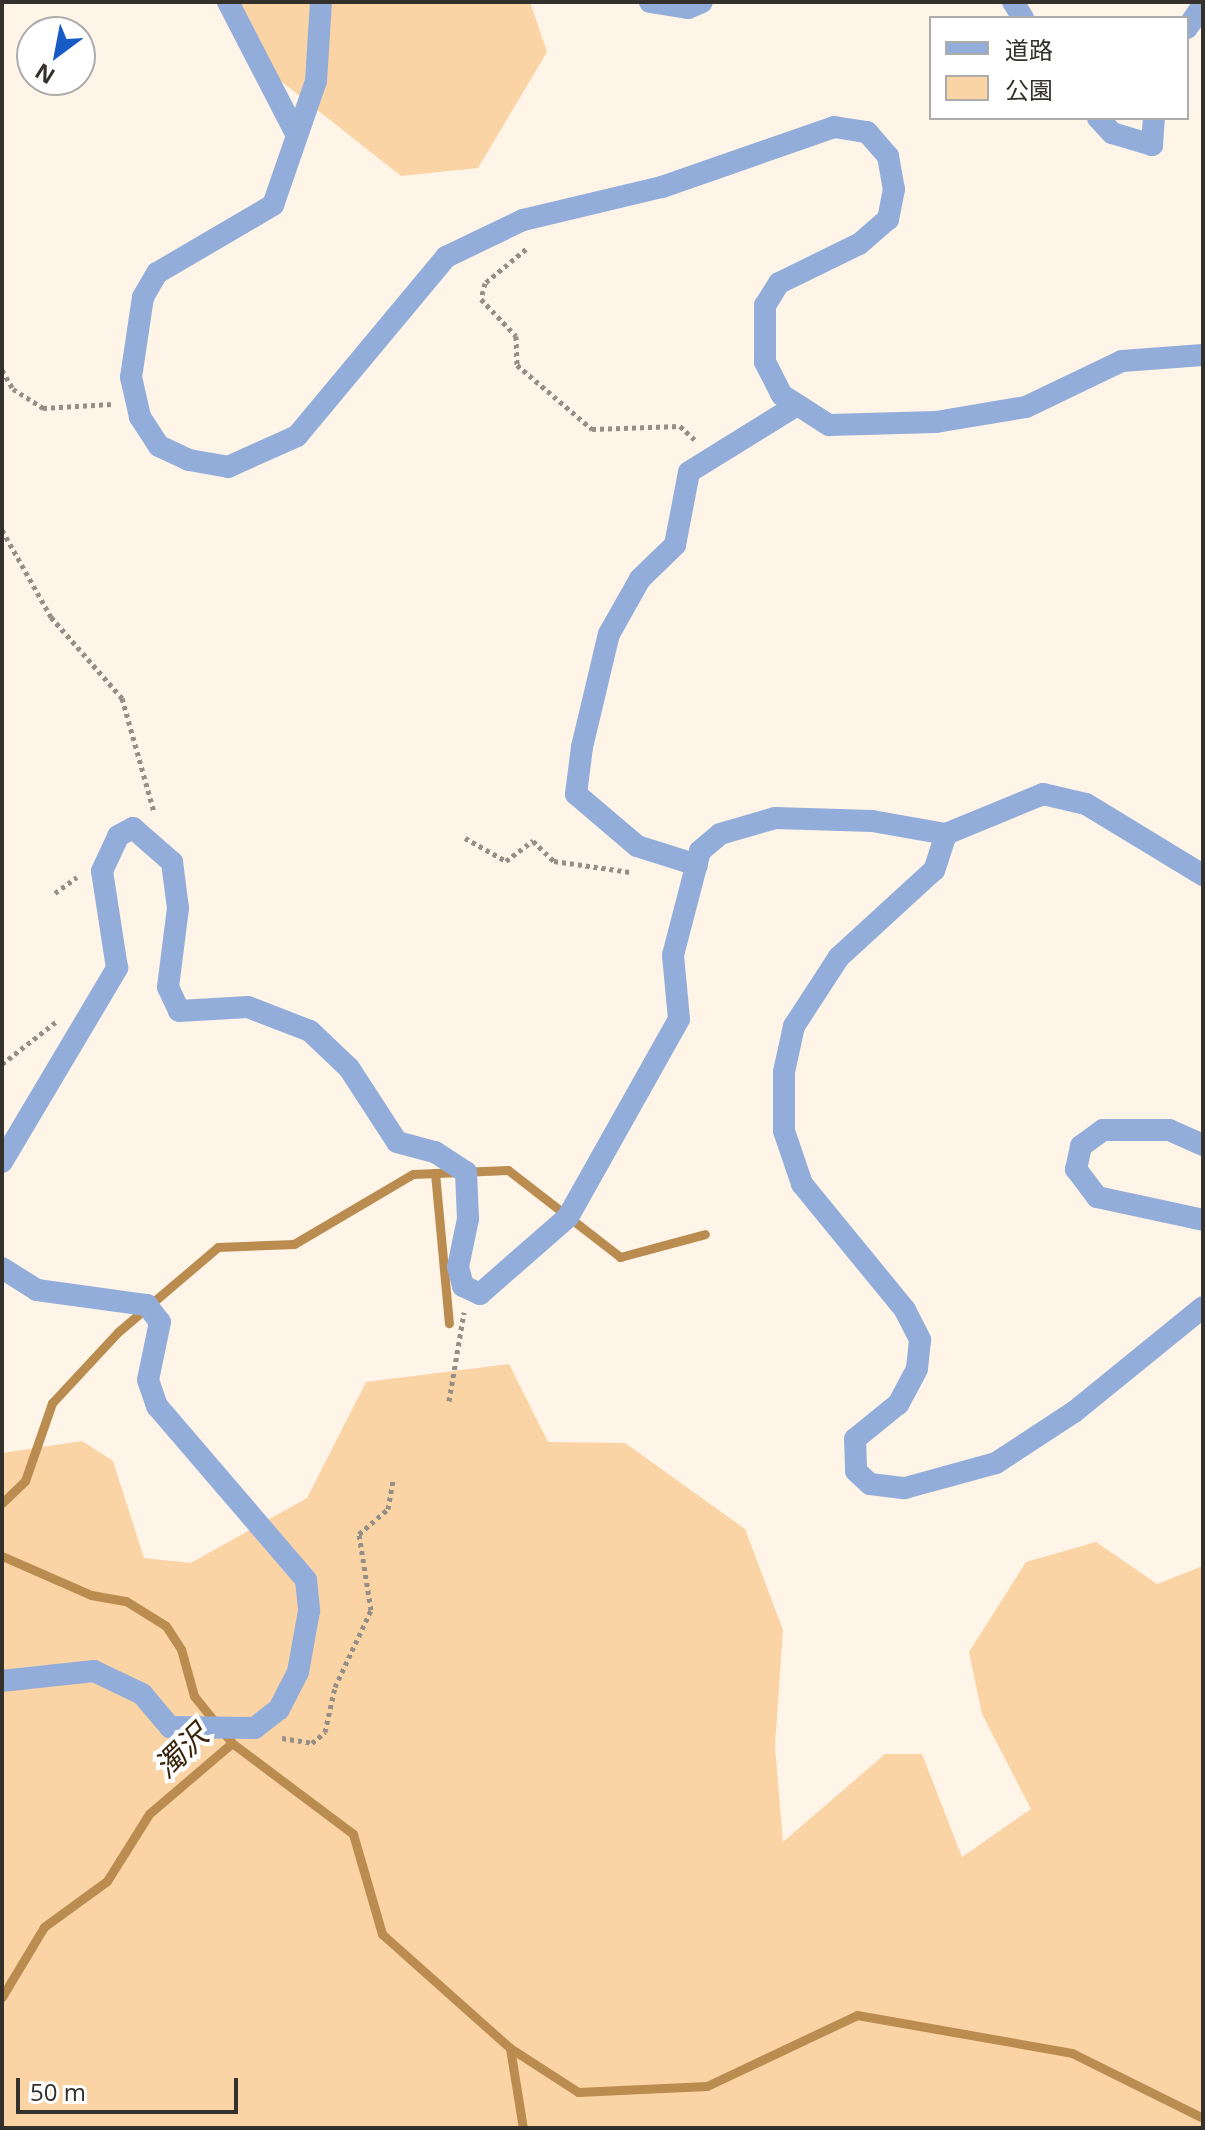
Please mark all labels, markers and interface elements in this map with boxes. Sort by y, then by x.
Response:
north arrow [16,16,96,96]
legend [929,16,1189,120]
text: 道路 [1005,33,1053,66]
text: N [29,57,60,92]
text: 公園 [1005,73,1053,106]
water label: 濁沢 [147,1717,215,1785]
scale bar [20,2062,242,2112]
text: 50 m [30,2075,86,2108]

